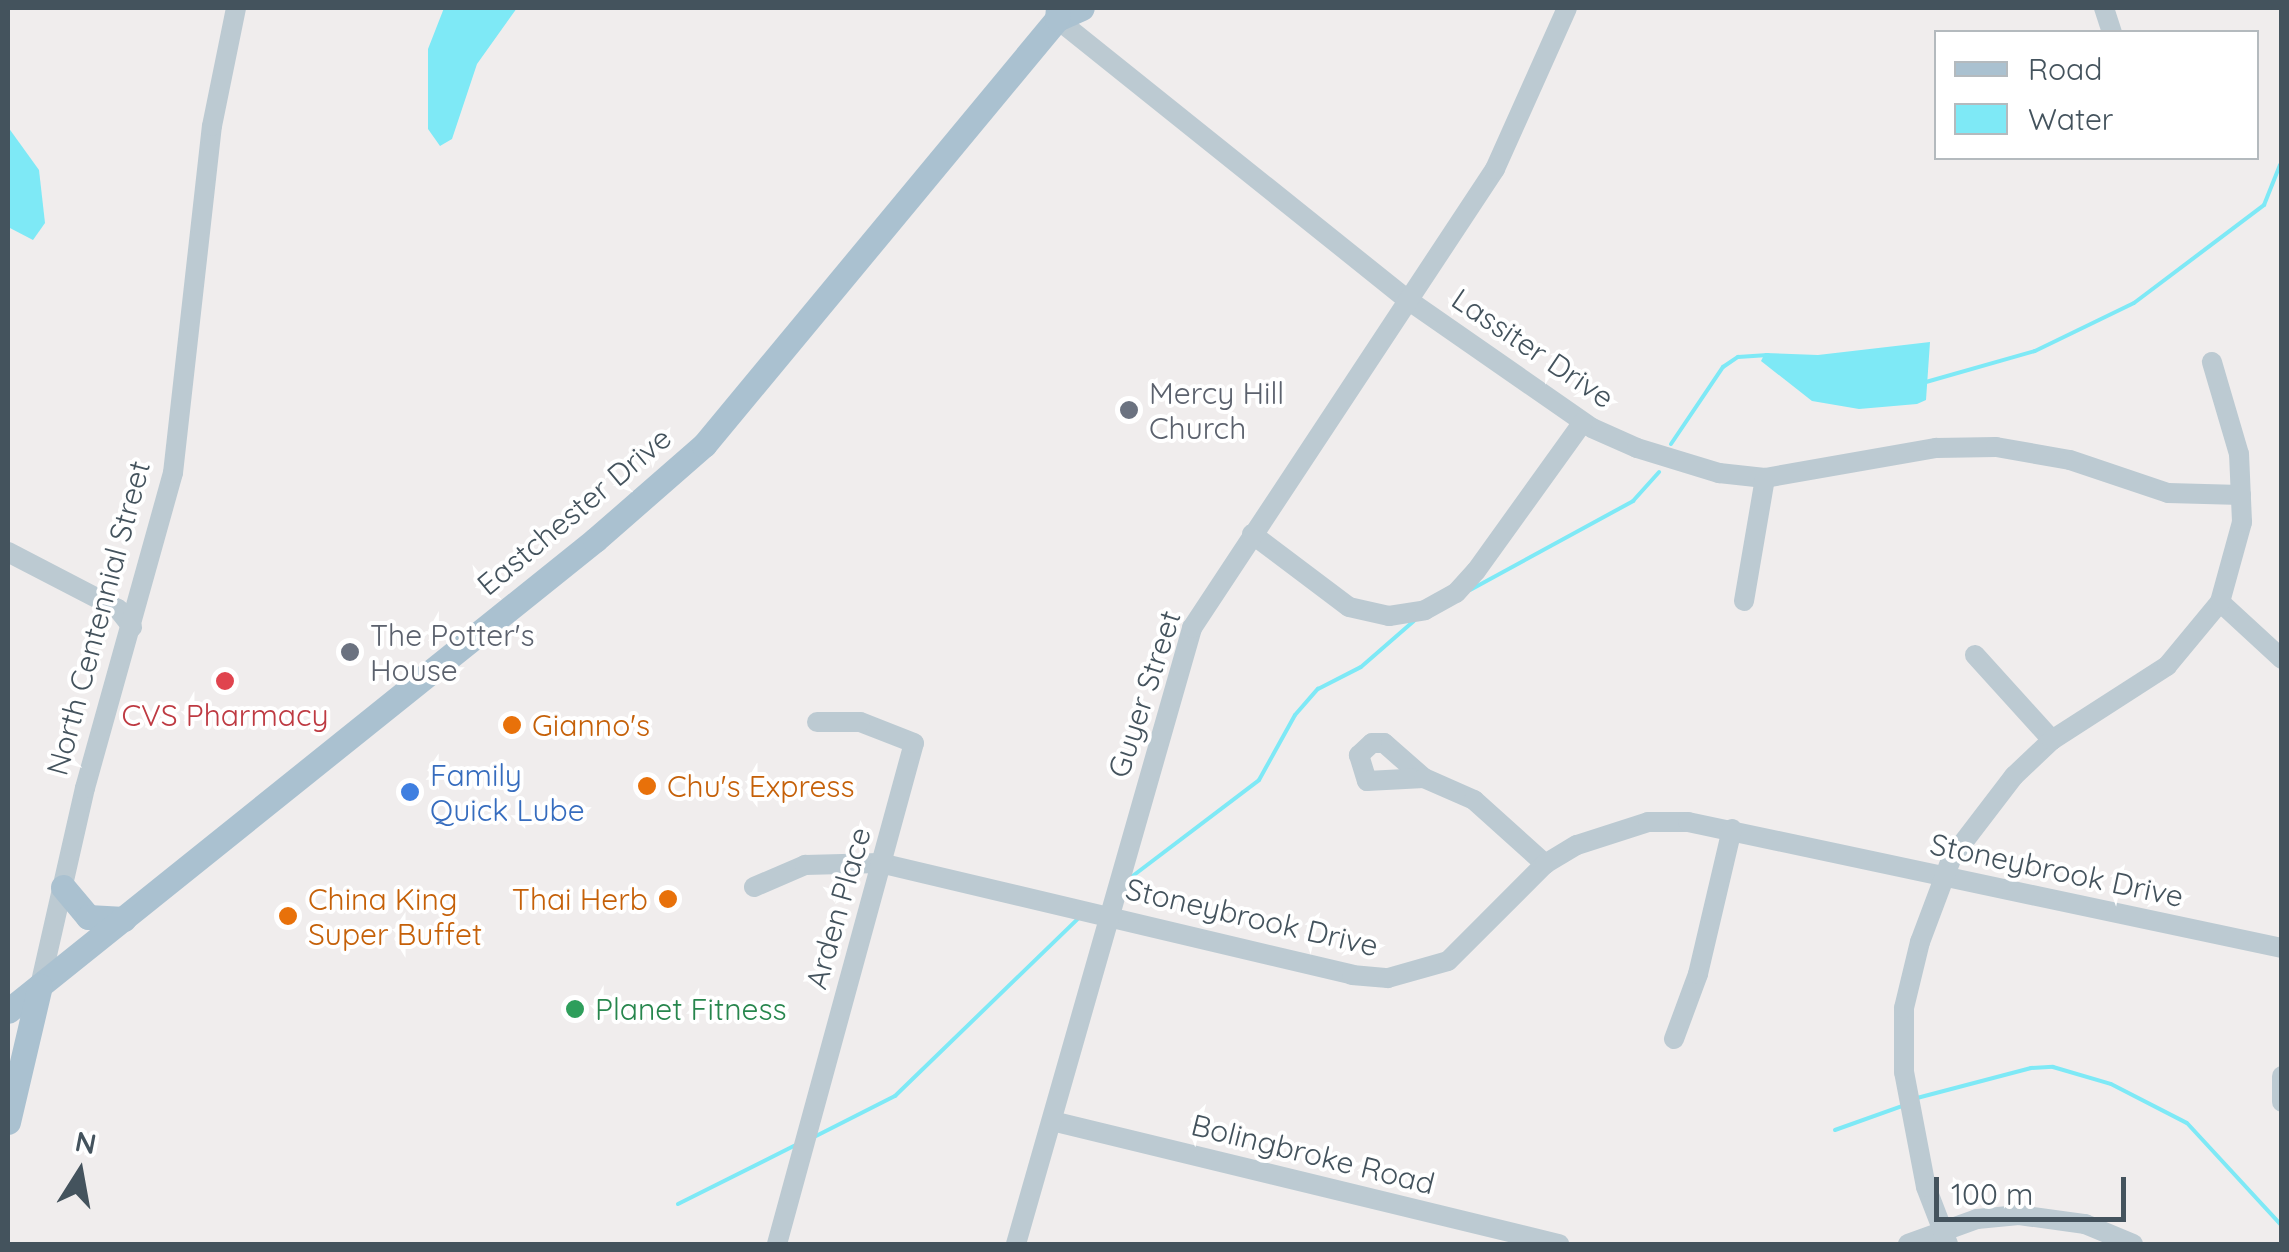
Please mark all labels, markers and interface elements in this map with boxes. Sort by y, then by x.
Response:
legend [1934,30,2259,160]
text: Road [2028,50,2102,88]
text: Water [2028,100,2113,138]
street label: Lassiter Drive [1445,281,1621,415]
place label: Mercy Hill Church [1149,375,1284,446]
marker: Mercy Hill Church [1118,399,1140,421]
street label: Eastchester Drive [470,419,678,603]
street label: North Centennial Street [39,457,157,779]
street label: Guyer Street [1100,606,1188,782]
place label: The Potter's House [370,617,535,688]
marker: The Potter's House [339,641,361,663]
marker: CVS Pharmacy [214,670,236,692]
place label: CVS Pharmacy [121,697,329,733]
place label: Gianno's [532,707,650,743]
marker: Gianno's [501,714,523,736]
place label: Family Quick Lube [430,757,585,828]
place label: Chu's Express [667,768,854,804]
marker: Chu's Express [636,775,658,797]
marker: Family Quick Lube [399,781,421,803]
street label: Arden Place [798,823,878,993]
street label: Stoneybrook Drive [1927,826,2187,914]
street label: Stoneybrook Drive [1122,870,1382,964]
place label: China King Super Buffet [308,881,482,952]
place label: Thai Herb [512,881,648,917]
marker: Thai Herb [657,888,679,910]
marker: China King Super Buffet [277,905,299,927]
place label: Planet Fitness [595,991,787,1027]
marker: Planet Fitness [564,998,586,1020]
street label: Bolingbroke Road [1188,1106,1438,1202]
north arrow [30,1122,130,1222]
text: N [72,1123,99,1161]
scale bar [1939,1157,2132,1219]
text: 100 m [1951,1175,2033,1213]

